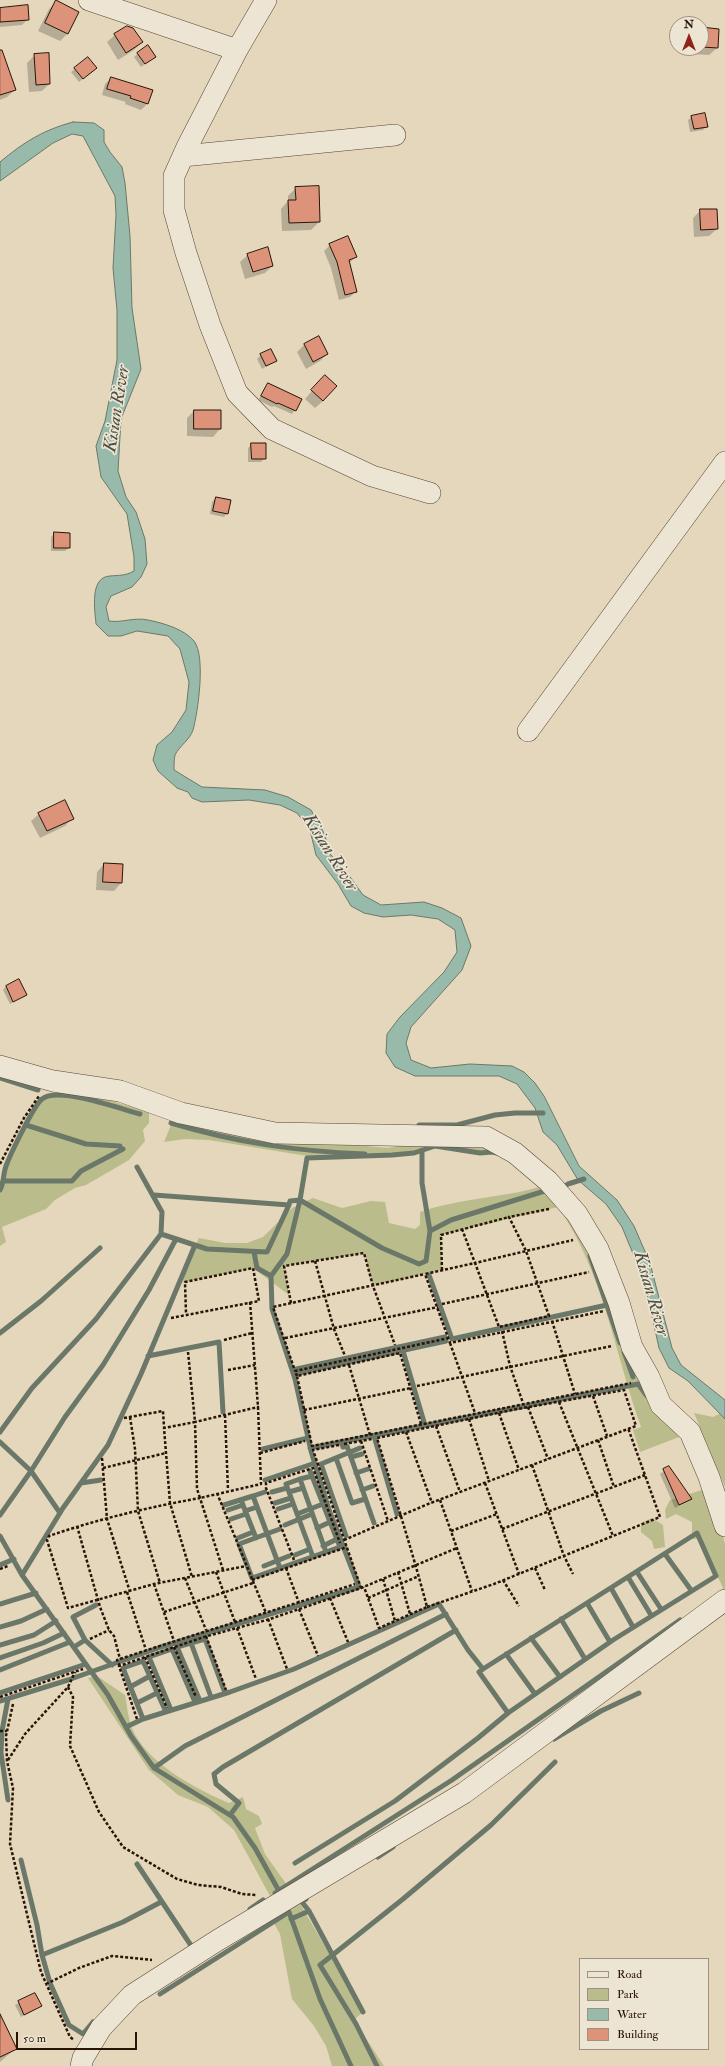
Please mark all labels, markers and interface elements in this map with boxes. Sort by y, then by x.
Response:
north arrow [669,16,709,56]
text: N [684,18,694,31]
water label: Kisian River [100,364,136,454]
water label: Kisian River [297,810,361,896]
water label: Kisian River [628,1249,672,1339]
legend [579,1958,709,2050]
text: Road [617,1967,642,1982]
text: Park [617,1987,639,2002]
text: Water [617,2007,646,2022]
scale bar [18,2024,139,2050]
text: Building [617,2027,658,2042]
text: 50 m [23,2031,46,2046]

